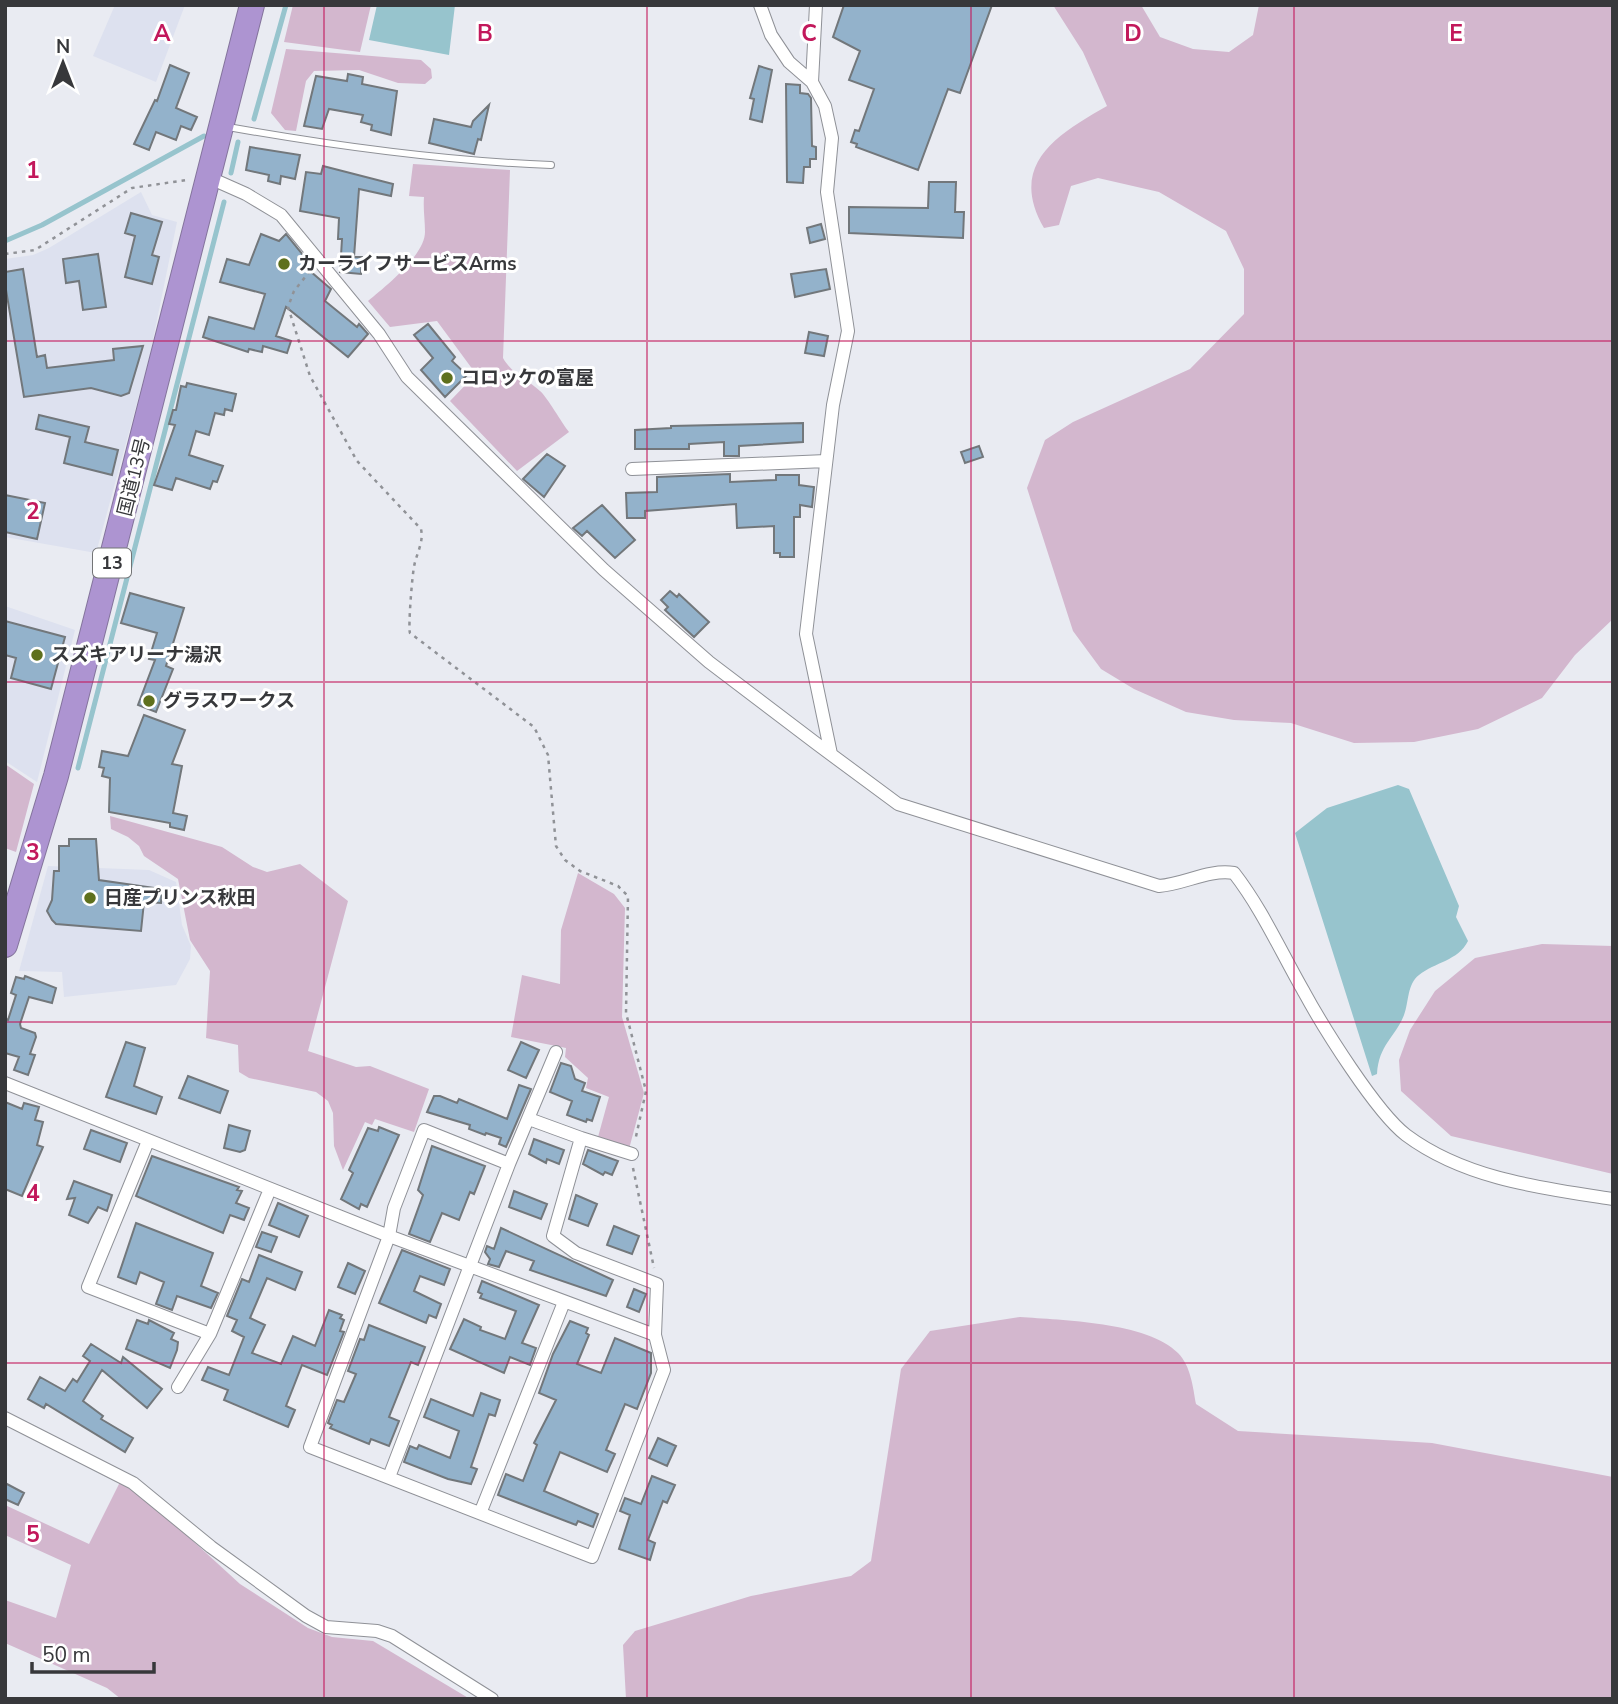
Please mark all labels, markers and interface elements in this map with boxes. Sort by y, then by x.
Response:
text: A [153,18,171,49]
text: B [477,18,493,49]
text: C [801,18,817,49]
text: D [1124,18,1142,49]
text: E [1449,18,1463,49]
north arrow [28,28,98,98]
text: N [56,34,70,60]
text: 1 [26,155,40,186]
place label: カーライフサービスArms [298,251,517,277]
marker: カーライフサービスArms [276,256,292,272]
place label: コロッケの富屋 [461,365,594,391]
marker: コロッケの富屋 [439,370,455,386]
street label: 国道13号 [112,435,156,519]
text: 2 [26,496,40,527]
road number: 13 [93,548,131,578]
place label: スズキアリーナ湯沢 [51,642,222,668]
marker: スズキアリーナ湯沢 [29,647,45,663]
place label: グラスワークス [163,688,295,714]
marker: グラスワークス [141,693,157,709]
text: 3 [26,837,40,868]
place label: 日産プリンス秋田 [104,885,256,911]
marker: 日産プリンス秋田 [82,890,98,906]
text: 4 [26,1178,40,1209]
text: 5 [26,1519,40,1550]
scale bar [32,1630,154,1674]
text: 50 m [42,1641,91,1669]

